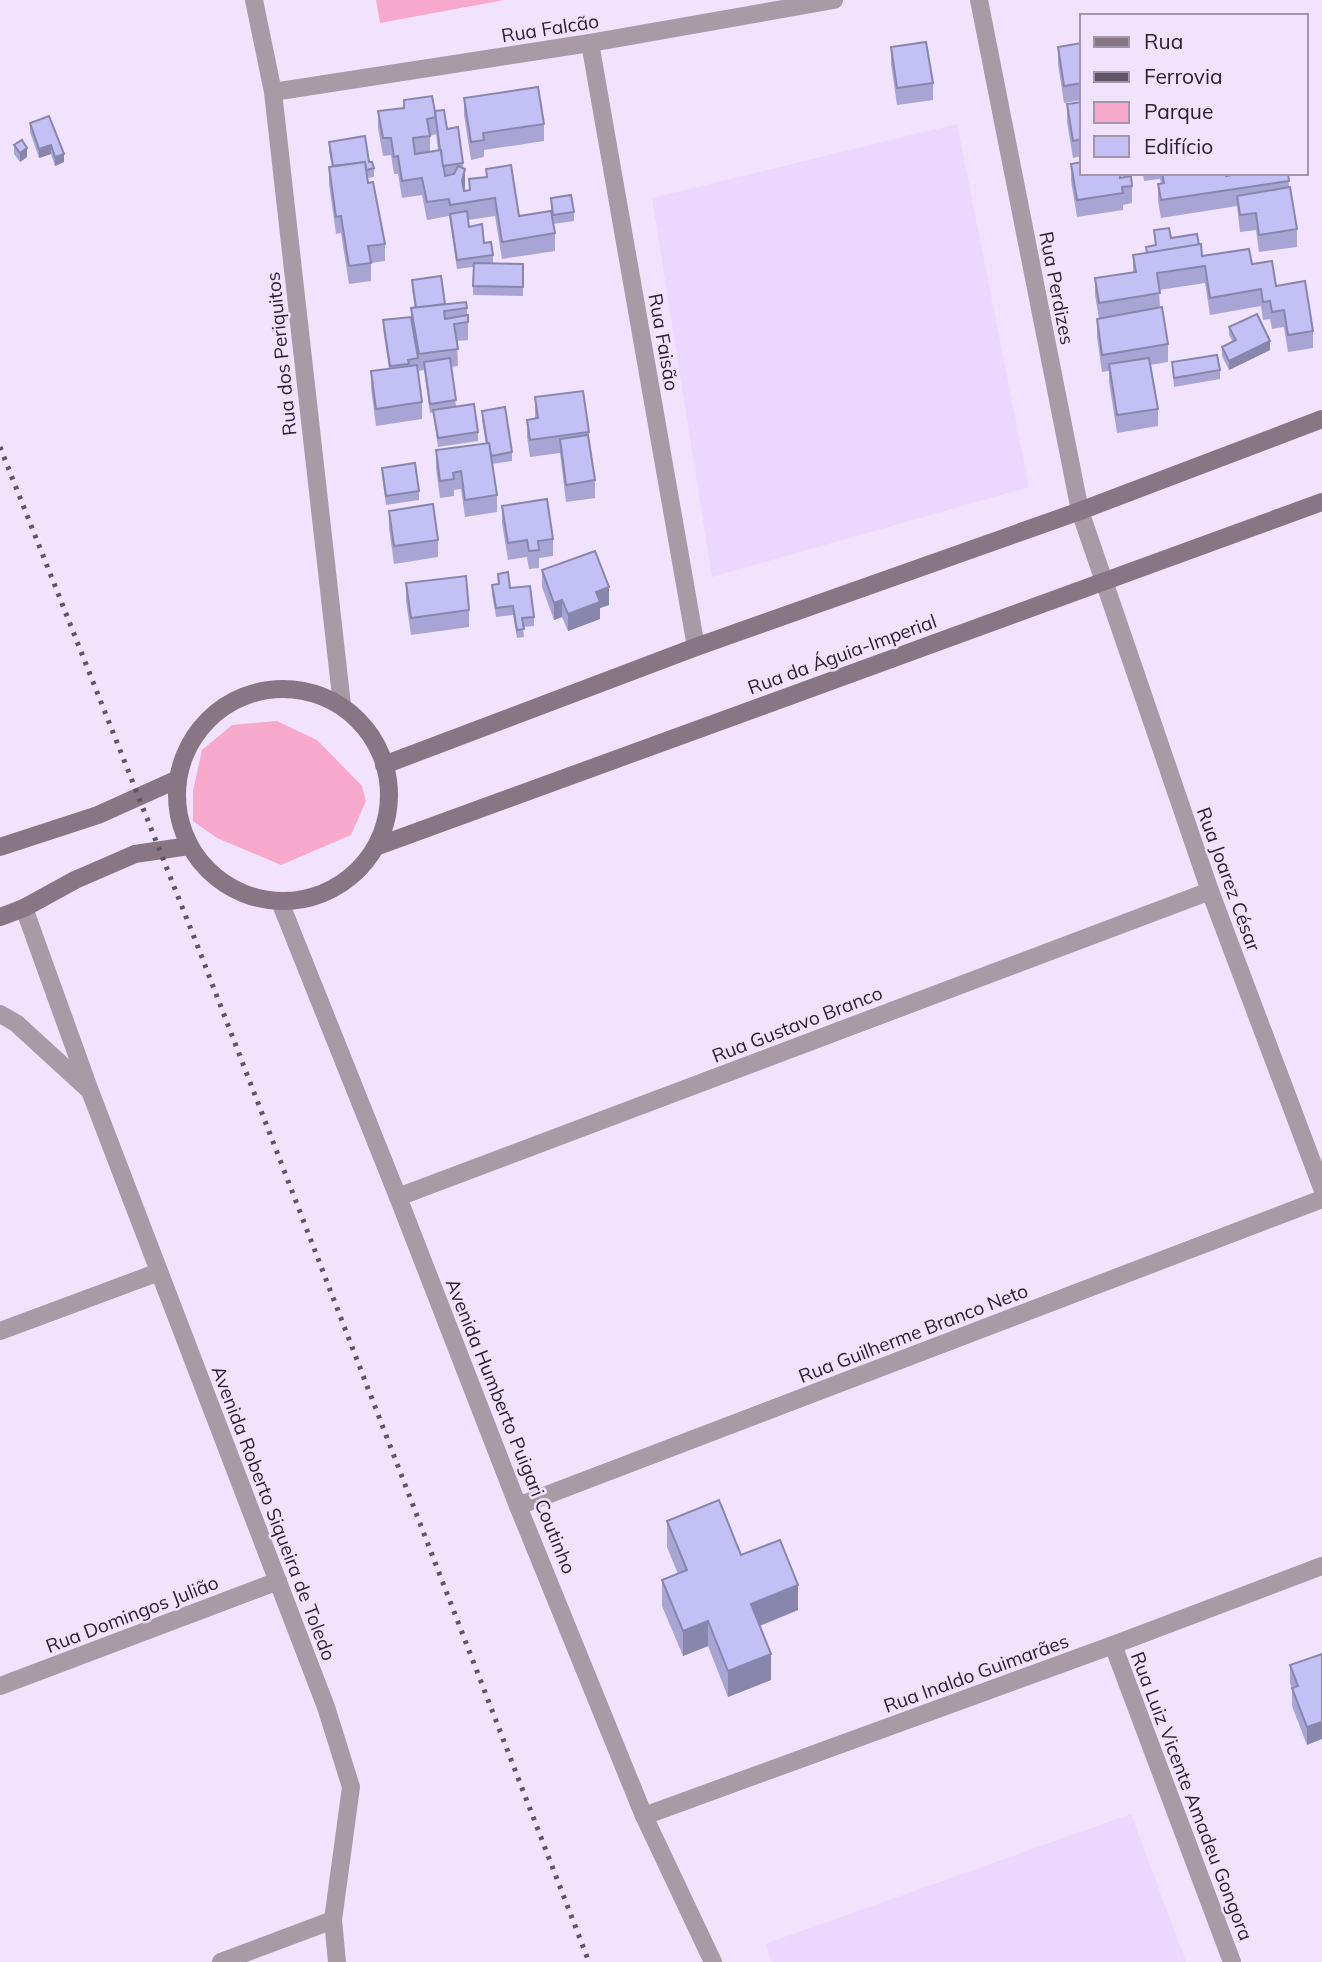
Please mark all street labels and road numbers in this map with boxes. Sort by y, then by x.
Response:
street label: Rua Falcão [500,8,600,48]
street label: Rua Perdizes [1034,229,1080,347]
street label: Rua dos Periquitos [260,271,302,437]
street label: Rua Faisão [644,291,684,393]
street label: Rua da Águia-Imperial [744,609,940,699]
street label: Rua Joarez César [1192,804,1266,954]
street label: Rua Gustavo Branco [708,980,886,1068]
street label: Avenida Humberto Puigari Coutinho [441,1275,581,1577]
street label: Rua Guilherme Branco Neto [795,1278,1031,1388]
street label: Avenida Roberto Siqueira de Toledo [207,1362,341,1664]
street label: Rua Domingos Julião [42,1570,222,1658]
street label: Rua Inaldo Guimarães [880,1628,1072,1718]
street label: Rua Luiz Vicente Amadeu Gongora [1126,1648,1258,1944]

